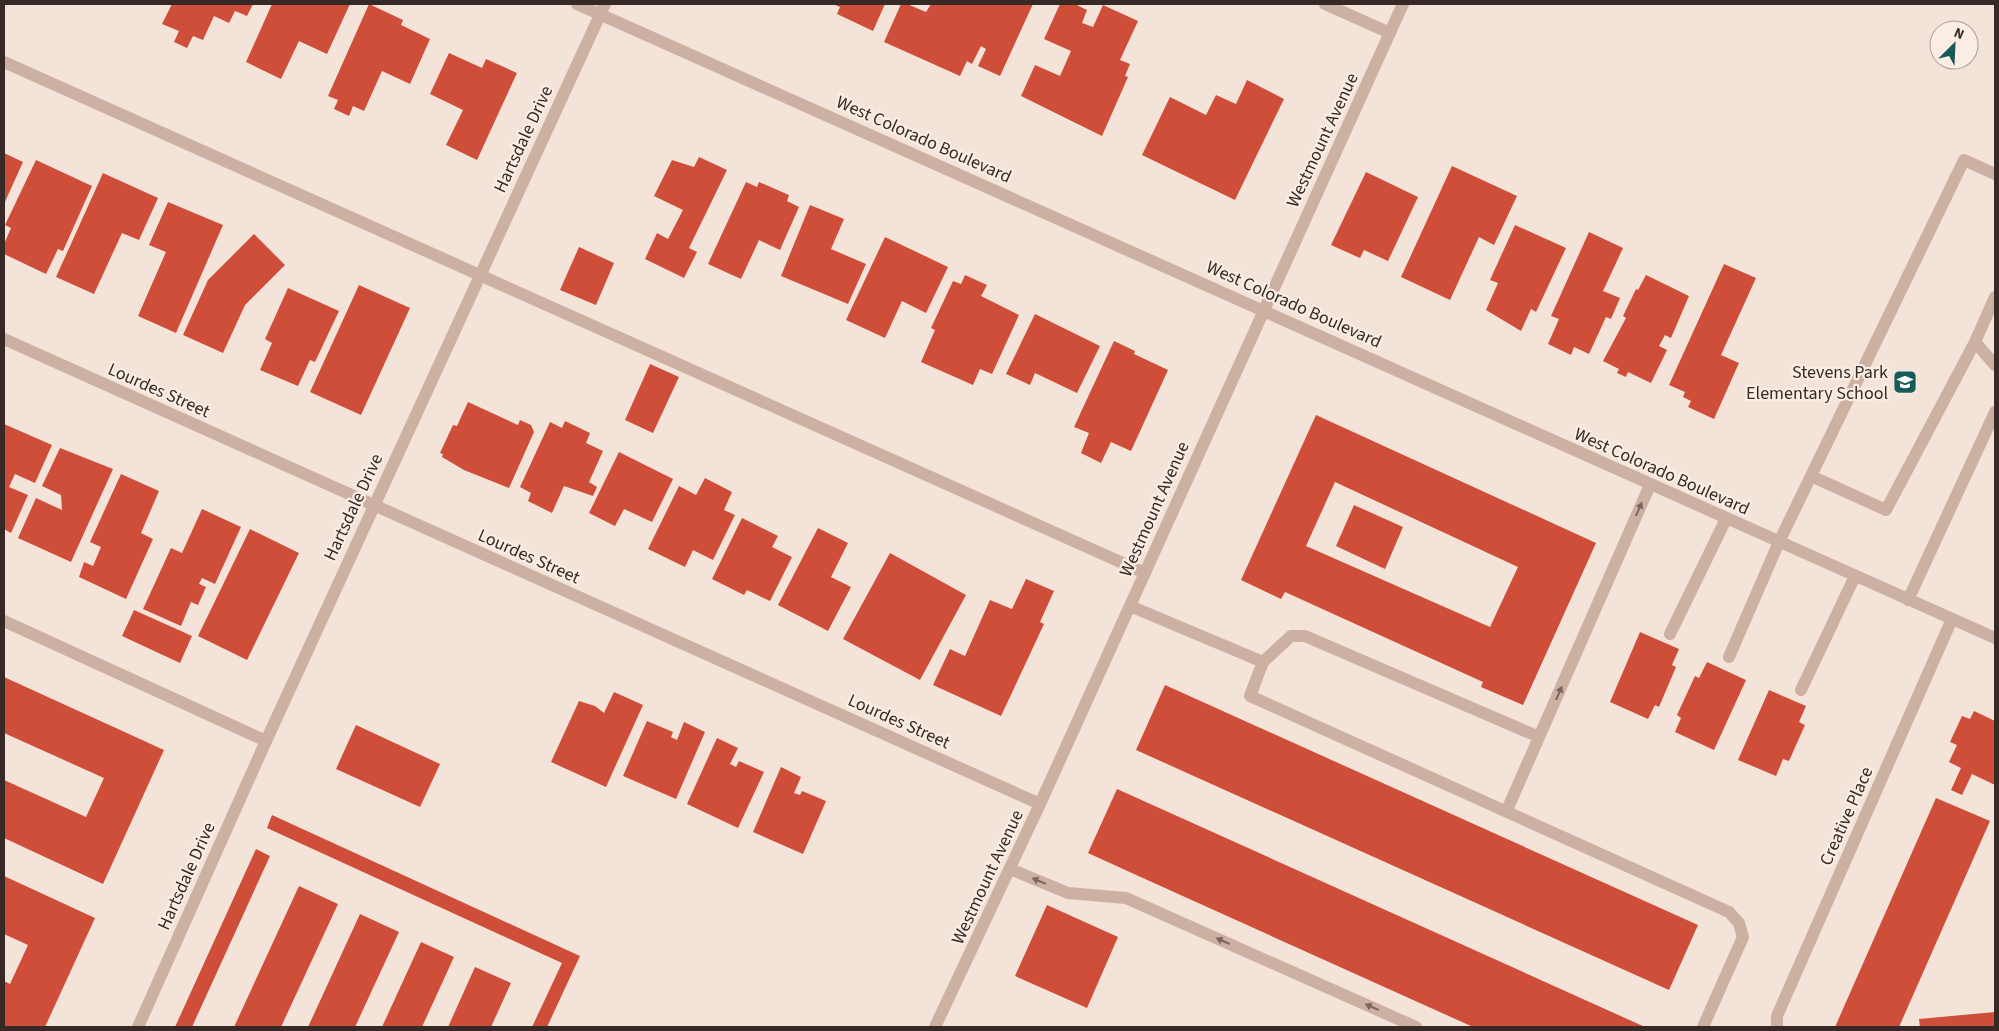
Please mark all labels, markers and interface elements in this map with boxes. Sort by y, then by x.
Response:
north arrow [1929,20,1979,70]
text: N [1951,23,1967,45]
street label: Westmount Avenue [1280,69,1365,212]
street label: Hartsdale Drive [488,81,559,197]
street label: West Colorado Boulevard [832,90,1015,189]
street label: West Colorado Boulevard [1202,255,1385,354]
street label: Lourdes Street [104,357,214,424]
place label: Stevens Park Elementary School [1746,360,1888,406]
school or university icon: Stevens Park Elementary School [1892,369,1918,395]
street label: West Colorado Boulevard [1570,422,1753,521]
street label: Westmount Avenue [1113,437,1196,581]
street label: Hartsdale Drive [318,449,389,565]
one-way arrow [1635,502,1643,516]
street label: Lourdes Street [474,523,584,590]
one-way arrow [1555,686,1563,700]
street label: Lourdes Street [844,688,954,755]
street label: Creative Place [1814,763,1879,870]
street label: Westmount Avenue [945,806,1030,949]
street label: Hartsdale Drive [152,818,221,934]
one-way arrow [1031,877,1046,885]
one-way arrow [1216,937,1230,945]
one-way arrow [1365,1003,1379,1011]

